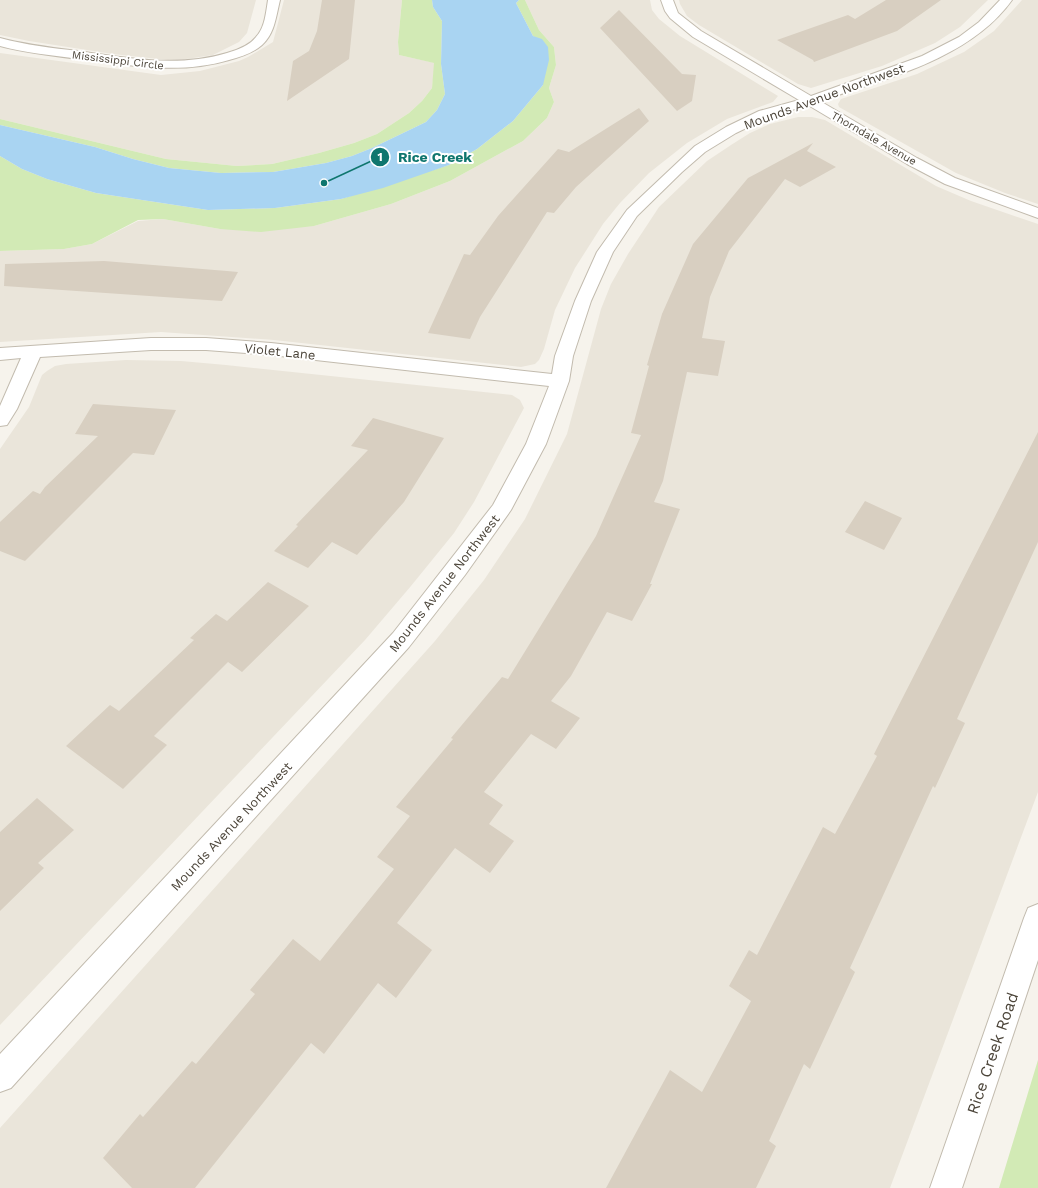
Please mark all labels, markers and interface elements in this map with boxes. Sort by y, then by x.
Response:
street label: Mississippi Circle [71,48,165,73]
street label: Mounds Avenue Northwest [742,60,907,133]
street label: Thorndale Avenue [829,109,919,168]
callout: Rice Creek [370,144,480,170]
text: Rice Creek [398,149,472,165]
text: 1 [377,150,383,164]
street label: Violet Lane [244,340,316,363]
street label: Mounds Avenue Northwest [386,511,503,655]
street label: Mounds Avenue Northwest [168,759,295,894]
street label: Rice Creek Road [963,990,1022,1116]

